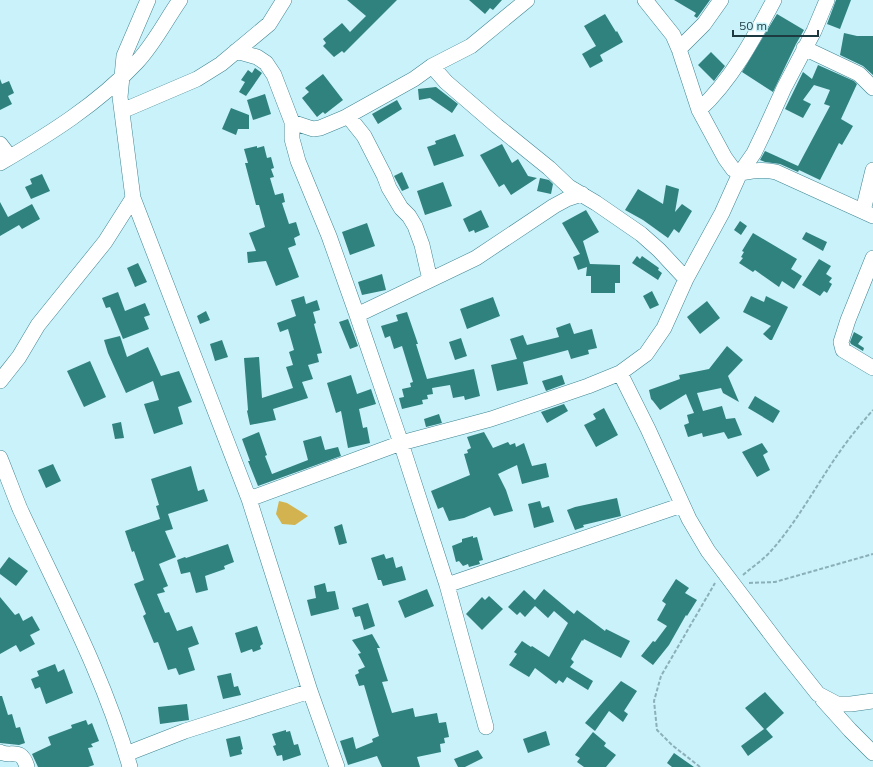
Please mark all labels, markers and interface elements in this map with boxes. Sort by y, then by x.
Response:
scale bar [733,12,818,38]
text: 50 m [739,18,767,33]

